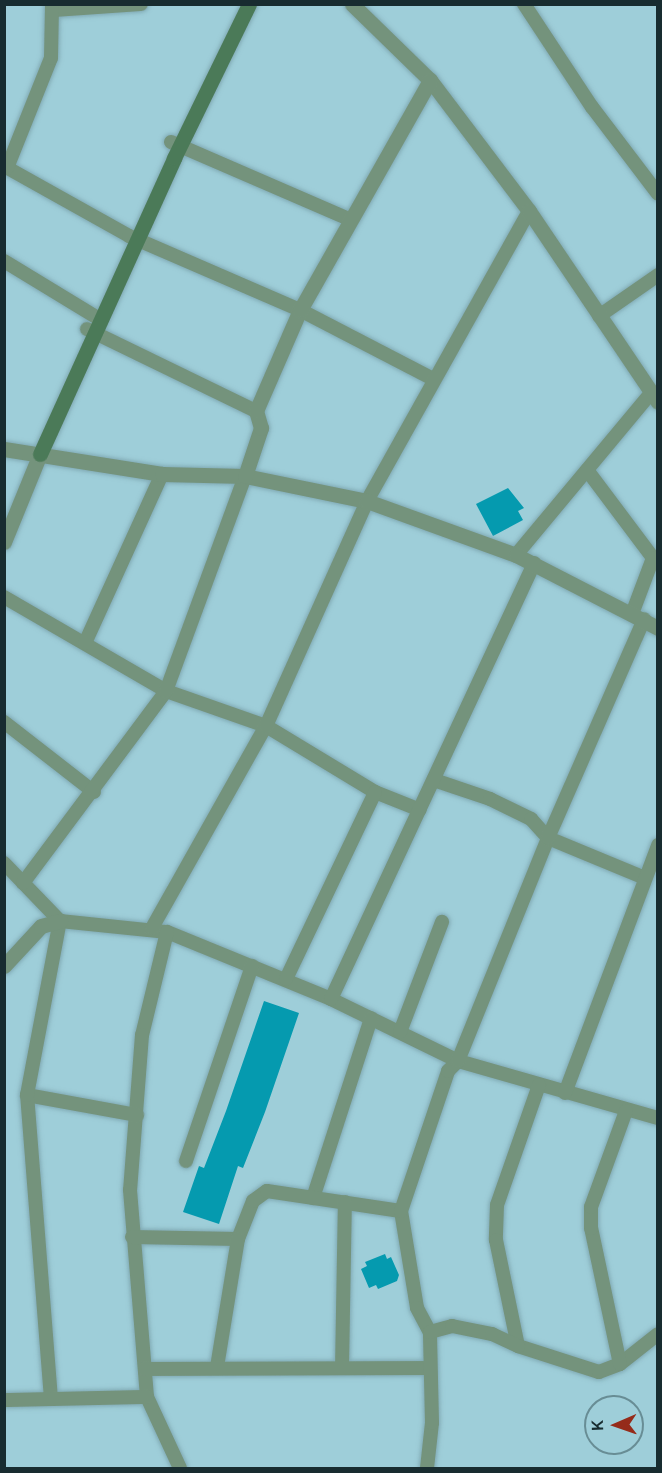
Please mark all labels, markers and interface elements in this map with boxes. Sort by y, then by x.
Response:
north arrow [584,1395,644,1455]
text: K [588,1420,607,1431]

